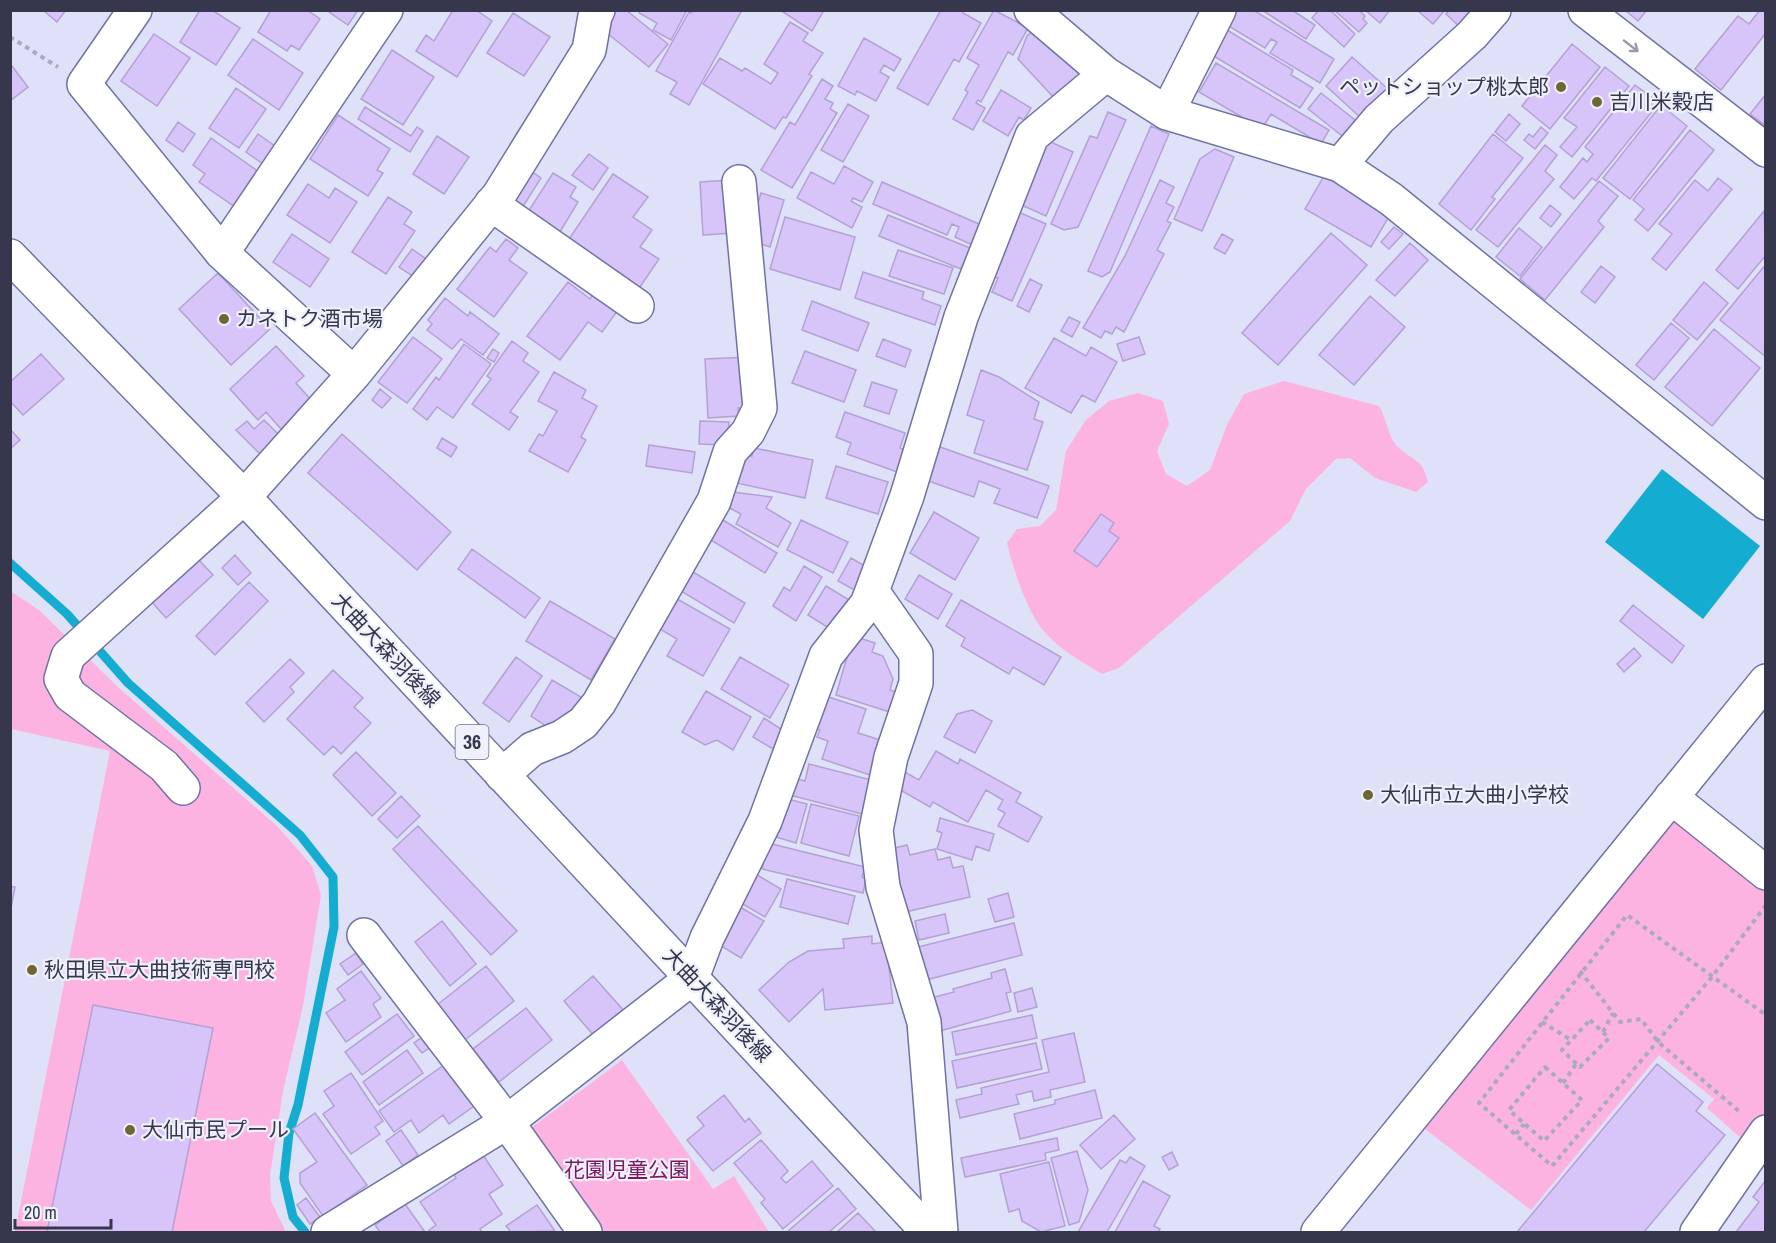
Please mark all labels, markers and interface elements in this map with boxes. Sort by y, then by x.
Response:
one-way arrow [1623,40,1639,53]
place label: ペットショップ桃太郎 [1339,72,1549,101]
marker: ペットショップ桃太郎 [1554,80,1568,94]
place label: 吉川米穀店 [1609,87,1714,116]
marker: 吉川米穀店 [1590,95,1604,109]
place label: カネトク酒市場 [236,304,383,333]
marker: カネトク酒市場 [217,312,231,326]
street label: 大曲大森羽後線 [326,586,447,713]
road number: 36 [456,725,488,759]
place label: 大仙市立大曲小学校 [1380,780,1569,809]
marker: 大仙市立大曲小学校 [1361,788,1375,802]
street label: 大曲大森羽後線 [657,941,778,1068]
place label: 秋田県立大曲技術専門校 [44,955,275,984]
marker: 秋田県立大曲技術専門校 [25,963,39,977]
place label: 大仙市民プール [142,1115,289,1144]
marker: 大仙市民プール [123,1123,137,1137]
park label: 花園児童公園 [564,1155,690,1184]
scale bar [15,1192,111,1230]
text: 20 m [24,1200,57,1225]

